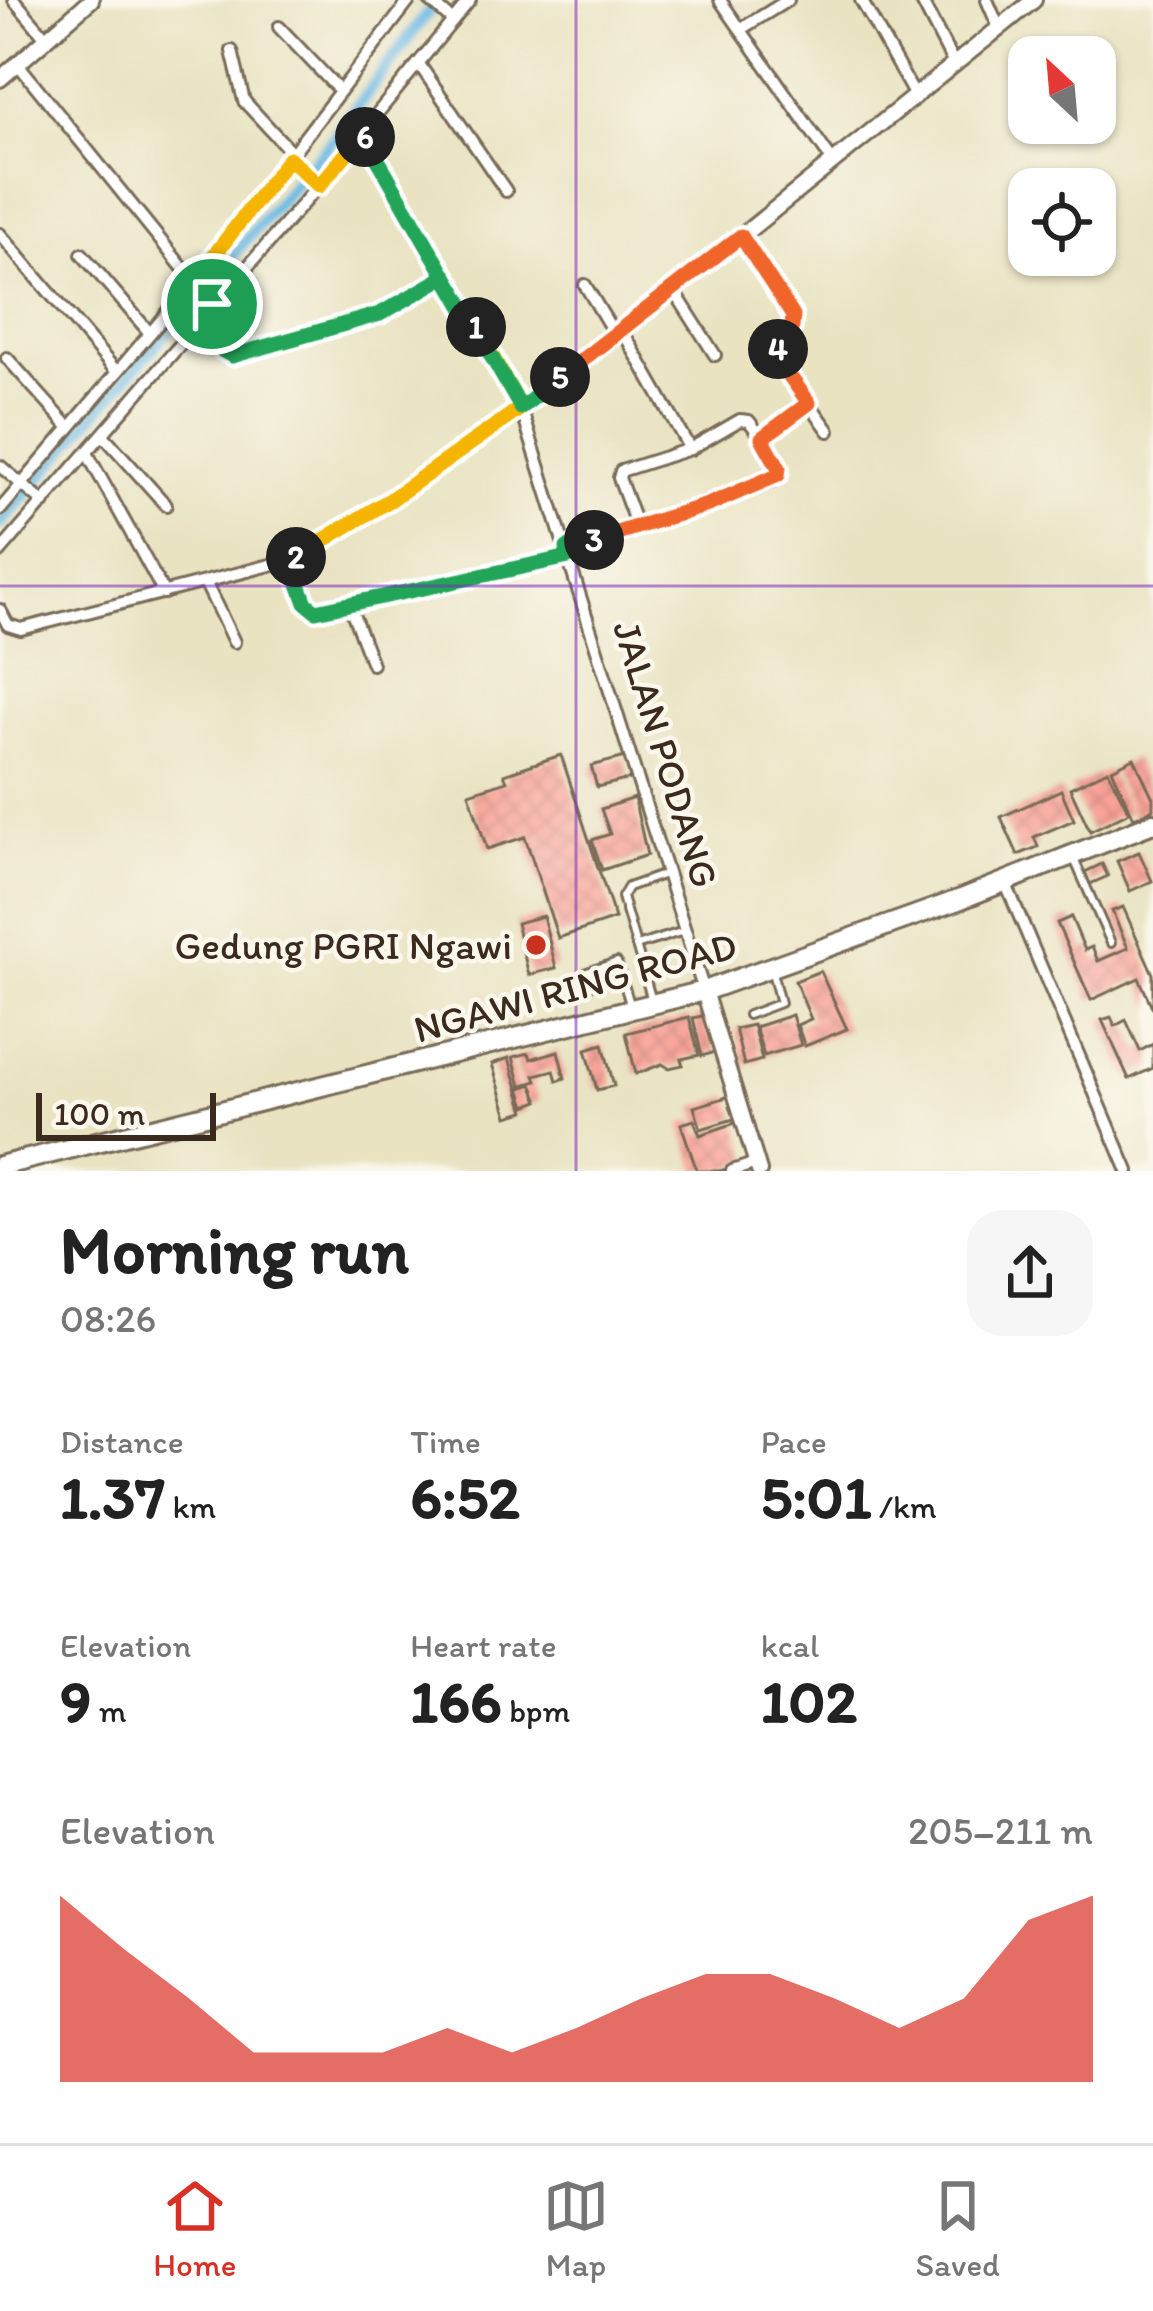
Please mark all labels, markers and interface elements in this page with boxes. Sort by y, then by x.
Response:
north arrow [1008,36,1116,144]
map controls [1008,36,1116,276]
pin: 6 [335,107,395,167]
text: 6 [356,117,374,156]
button: locate [1008,168,1116,276]
pin [161,253,263,355]
icon: arrive [179,271,245,337]
pin: 1 [446,297,506,357]
text: 1 [468,307,484,346]
pin: 4 [748,319,808,379]
text: 4 [768,329,788,368]
pin: 5 [530,347,590,407]
text: 5 [551,357,569,396]
pin: 3 [564,510,624,570]
text: 3 [585,520,603,559]
pin: 2 [266,527,326,587]
text: 2 [287,537,305,576]
street label: JALAN PODANG [603,615,729,893]
street label: NGAWI RING ROAD [409,921,741,1053]
place label: Gedung PGRI Ngawi [174,922,512,969]
marker: Gedung PGRI Ngawi [523,932,549,958]
scale bar [36,1087,216,1140]
text: 100 m [54,1094,145,1133]
text: Morning run [60,1210,409,1290]
button: share [967,1210,1093,1336]
text: 08:26 [60,1295,156,1342]
text: Distance [60,1422,184,1461]
text: Time [410,1422,481,1461]
text: Pace [761,1422,827,1461]
text: 1.37 [60,1461,165,1533]
text: 6:52 [410,1461,520,1533]
text: 5:01 [761,1461,872,1533]
text: km [165,1487,216,1526]
text: /km [872,1487,937,1526]
text: Elevation [60,1626,191,1665]
text: Heart rate [410,1626,556,1665]
text: kcal [761,1626,819,1665]
text: 9 [60,1665,91,1737]
text: 166 [410,1665,502,1737]
text: 102 [761,1665,857,1737]
text: m [91,1691,127,1730]
text: bpm [502,1691,570,1730]
text: Elevation [60,1807,215,1854]
text: 205–211 m [908,1807,1093,1854]
tab: Home [153,2173,236,2284]
tab: Map [543,2173,609,2284]
tab: Saved [916,2173,1000,2284]

